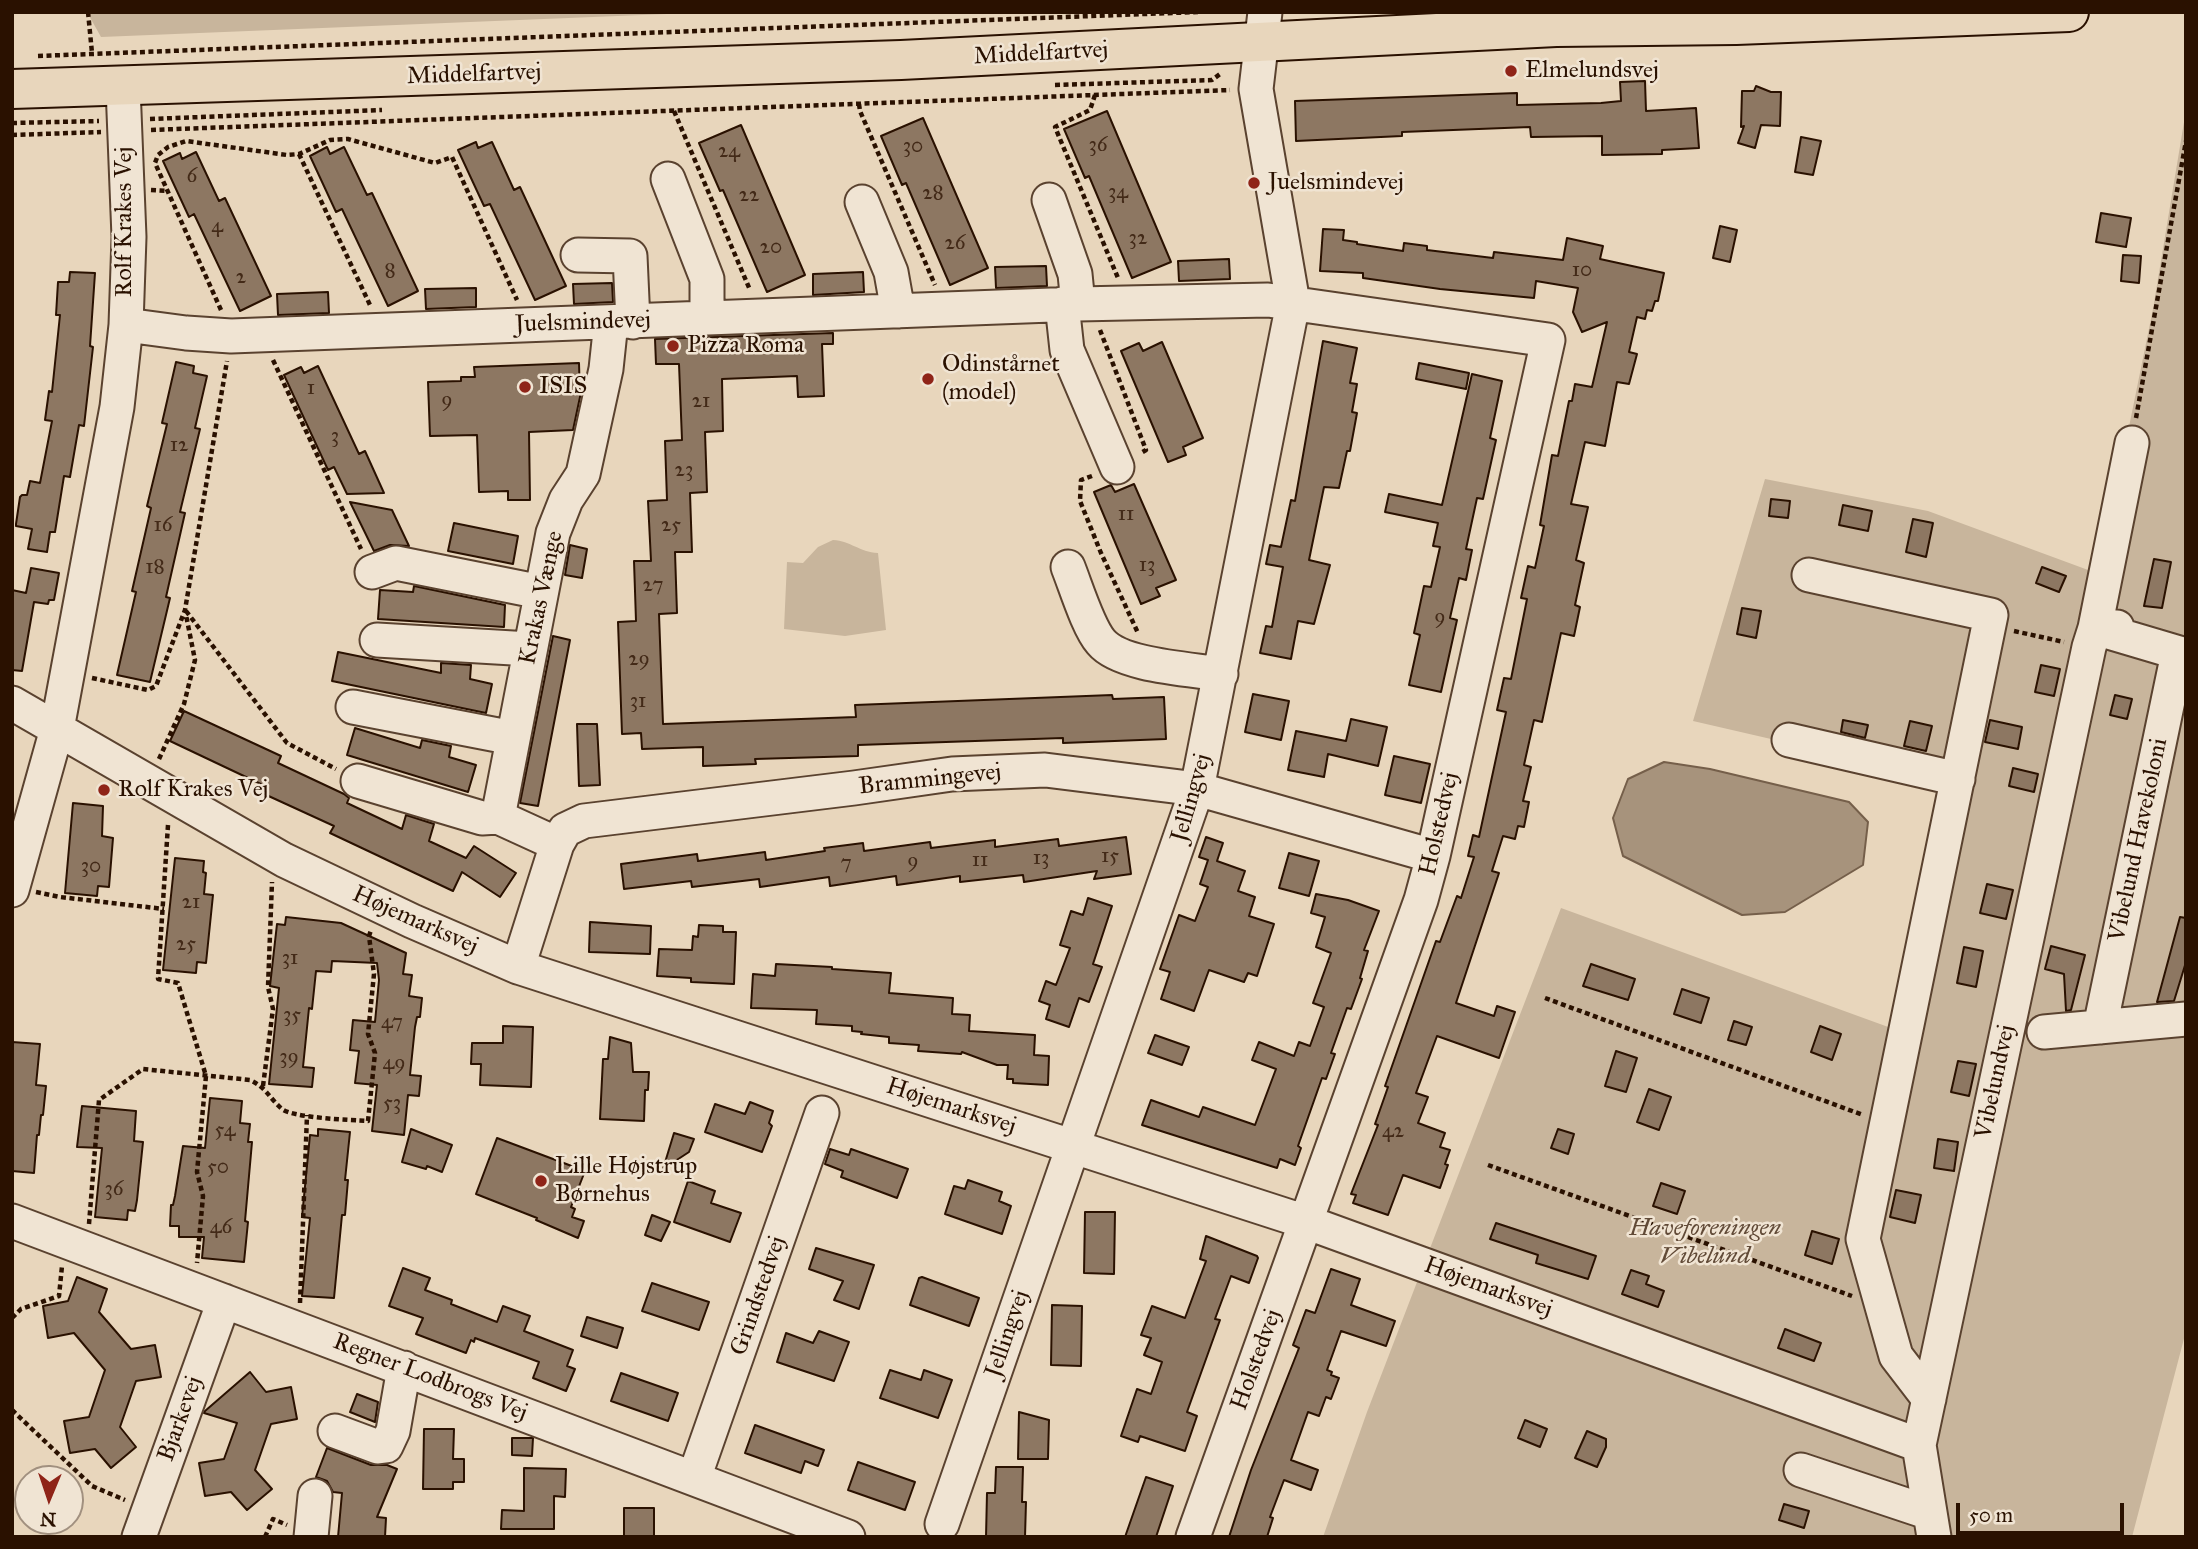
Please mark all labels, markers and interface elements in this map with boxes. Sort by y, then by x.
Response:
street label: Middelfartvej [973,36,1109,72]
place label: Elmelundsvej [1525,57,1659,85]
street label: Middelfartvej [406,58,542,92]
marker: Elmelundsvej [1503,63,1519,79]
house number: 36 [1088,133,1108,159]
house number: 30 [903,134,923,160]
house number: 24 [718,139,740,165]
street label: Rolf Krakes Vej [111,147,139,297]
house number: 6 [187,164,197,190]
place label: Juelsmindevej [1268,169,1404,197]
marker: Juelsmindevej [1246,175,1262,191]
house number: 34 [1108,180,1128,206]
house number: 28 [922,181,944,207]
house number: 22 [739,183,759,209]
house number: 4 [211,214,223,240]
house number: 32 [1129,226,1147,252]
house number: 26 [944,231,966,257]
house number: 20 [760,235,782,261]
house number: 10 [1572,258,1592,284]
house number: 8 [384,259,396,285]
house number: 2 [236,265,246,291]
street label: Juelsmindevej [515,306,651,340]
place label: Pizza Roma [687,332,804,360]
marker: Pizza Roma [665,338,681,354]
place label: Odinstårnet (model) [942,351,1060,407]
marker: Odinstårnet (model) [920,371,936,387]
place label: ISIS [539,373,587,401]
house number: 1 [307,376,315,402]
marker: ISIS [517,379,533,395]
house number: 9 [441,388,453,414]
house number: 21 [692,389,710,415]
house number: 3 [331,424,339,450]
house number: 12 [170,433,188,459]
house number: 23 [675,458,693,484]
house number: 11 [1118,502,1134,528]
house number: 16 [153,513,173,539]
house number: 25 [661,513,681,539]
street label: Krakas Vænge [514,529,570,667]
house number: 13 [1139,553,1155,579]
house number: 18 [145,555,165,581]
house number: 27 [642,573,664,599]
house number: 9 [1434,605,1446,631]
house number: 29 [628,647,650,673]
house number: 31 [630,689,646,715]
street label: Vibelund Havekoloni [2103,736,2175,944]
street label: Jellingvej [1166,751,1218,845]
street label: Brammingevej [857,758,1003,802]
street label: Holstedvej [1414,769,1466,879]
place label: Rolf Krakes Vej [118,776,268,804]
marker: Rolf Krakes Vej [96,782,112,798]
house number: 15 [1101,844,1119,870]
house number: 13 [1033,846,1049,872]
house number: 11 [972,848,988,874]
house number: 9 [907,849,919,875]
house number: 7 [840,851,852,877]
house number: 30 [81,854,101,880]
street label: Højemarksvej [348,880,482,962]
house number: 21 [182,890,200,916]
house number: 25 [176,932,196,958]
house number: 31 [282,946,298,972]
house number: 35 [283,1003,301,1029]
house number: 47 [381,1010,403,1036]
street label: Vibelundvej [1970,1022,2022,1142]
house number: 39 [279,1045,299,1071]
house number: 49 [383,1051,405,1077]
street label: Højemarksvej [883,1072,1019,1142]
house number: 53 [383,1091,401,1117]
house number: 54 [215,1118,235,1144]
house number: 42 [1382,1119,1404,1145]
place label: Lille Højstrup Børnehus [555,1153,697,1209]
house number: 50 [207,1155,229,1181]
marker: Lille Højstrup Børnehus [533,1173,549,1189]
house number: 36 [104,1177,124,1203]
house number: 46 [210,1215,232,1241]
park label: Haveforeningen Vibelund [1629,1215,1781,1271]
street label: Grindstedvej [725,1232,793,1360]
street label: Højemarksvej [1420,1251,1556,1325]
street label: Jellingvej [980,1287,1036,1381]
street label: Holstedvej [1225,1306,1289,1414]
street label: Regner Lodbrogs Vej [329,1328,531,1428]
street label: Bjarkevej [152,1372,210,1466]
north arrow [14,1465,84,1535]
scale bar [1960,1490,2128,1534]
text: 50 m [1969,1502,2013,1528]
text: N [40,1508,57,1531]

